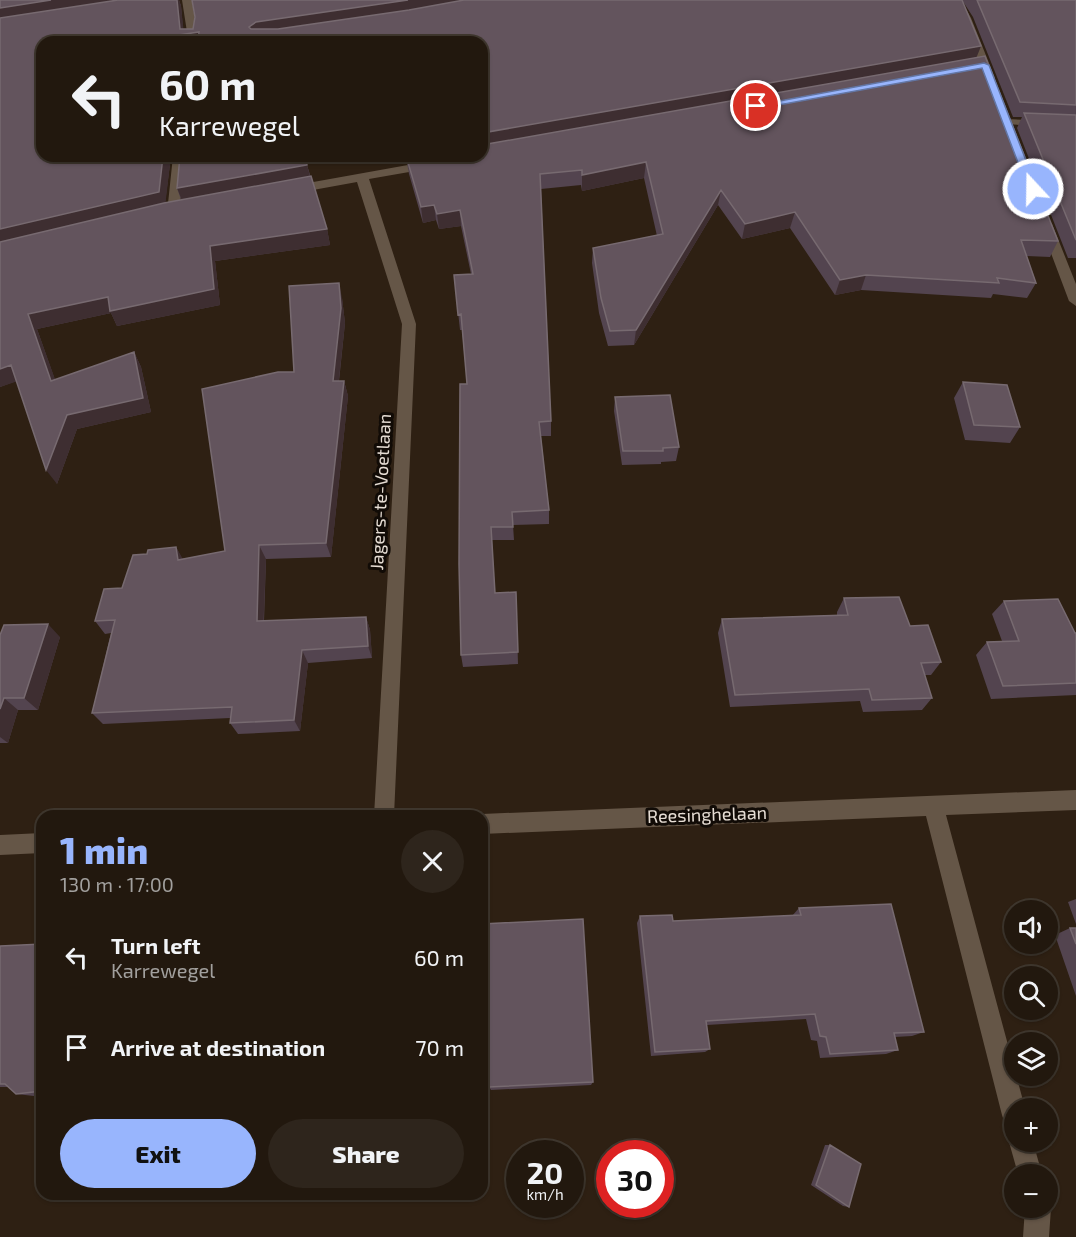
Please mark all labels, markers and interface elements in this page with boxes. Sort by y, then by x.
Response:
text: 60 m [159,58,256,108]
icon: left [60,60,138,138]
pin [730,80,781,131]
icon: arrive [739,89,772,122]
text: Karrewegel [159,109,300,141]
position arrow [1001,157,1065,221]
street label: Jagers-te-Voetlaan [365,413,395,571]
street label: Reesinghelaan [647,801,767,827]
text: 1 min [60,828,148,871]
button: close [401,830,464,893]
text: 130 m · 17:00 [60,872,174,896]
map controls [1004,900,1058,1218]
button: sound [1004,900,1058,954]
text: Turn left [111,932,200,958]
icon: left [60,941,93,974]
text: 60 m [414,944,464,970]
text: Karrewegel [111,958,215,982]
button: search [1004,966,1058,1020]
icon: arrive [60,1031,93,1064]
button: layers [1004,1032,1058,1086]
text: Arrive at destination [111,1034,325,1060]
text: 70 m [415,1034,464,1060]
button: + [1004,1098,1058,1152]
button: Exit [60,1119,256,1188]
button: Share [268,1119,464,1188]
speed limit sign: 30 [596,1140,674,1218]
text: 20 [527,1154,563,1190]
button: − [1004,1164,1058,1218]
text: km/h [526,1185,564,1203]

